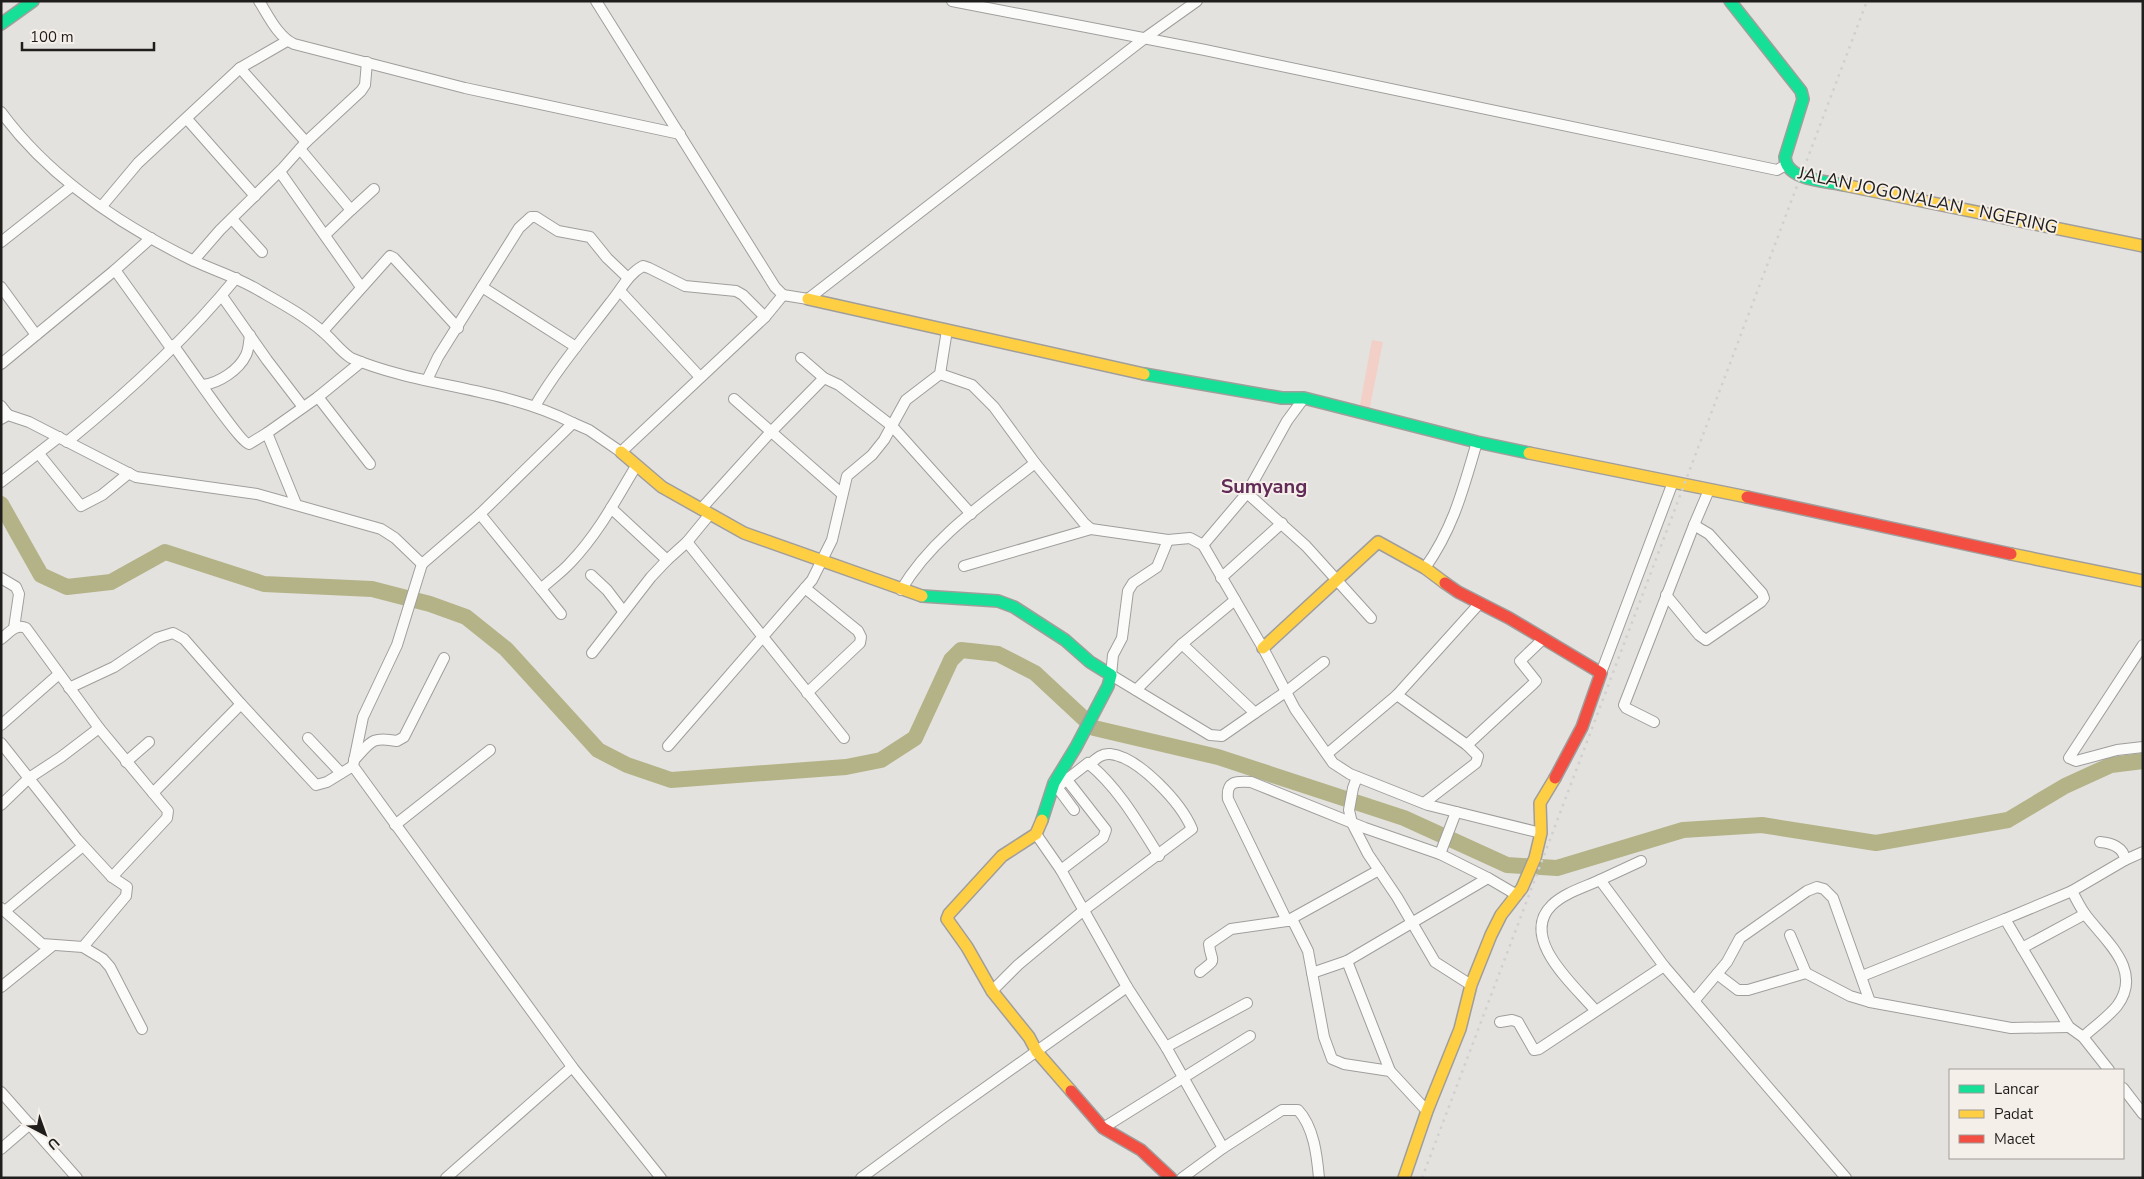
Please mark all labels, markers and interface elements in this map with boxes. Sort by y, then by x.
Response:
scale bar [22,20,155,52]
text: 100 m [30,27,74,47]
street label: JALAN JOGONALAN - NGERING [1795,161,2060,239]
district label: Sumyang [1221,473,1307,500]
legend [1949,1069,2124,1159]
text: Lancar [1994,1079,2039,1099]
text: Padat [1994,1104,2034,1124]
north arrow [20,1109,70,1159]
text: Macet [1994,1129,2036,1149]
text: U [43,1133,63,1154]

